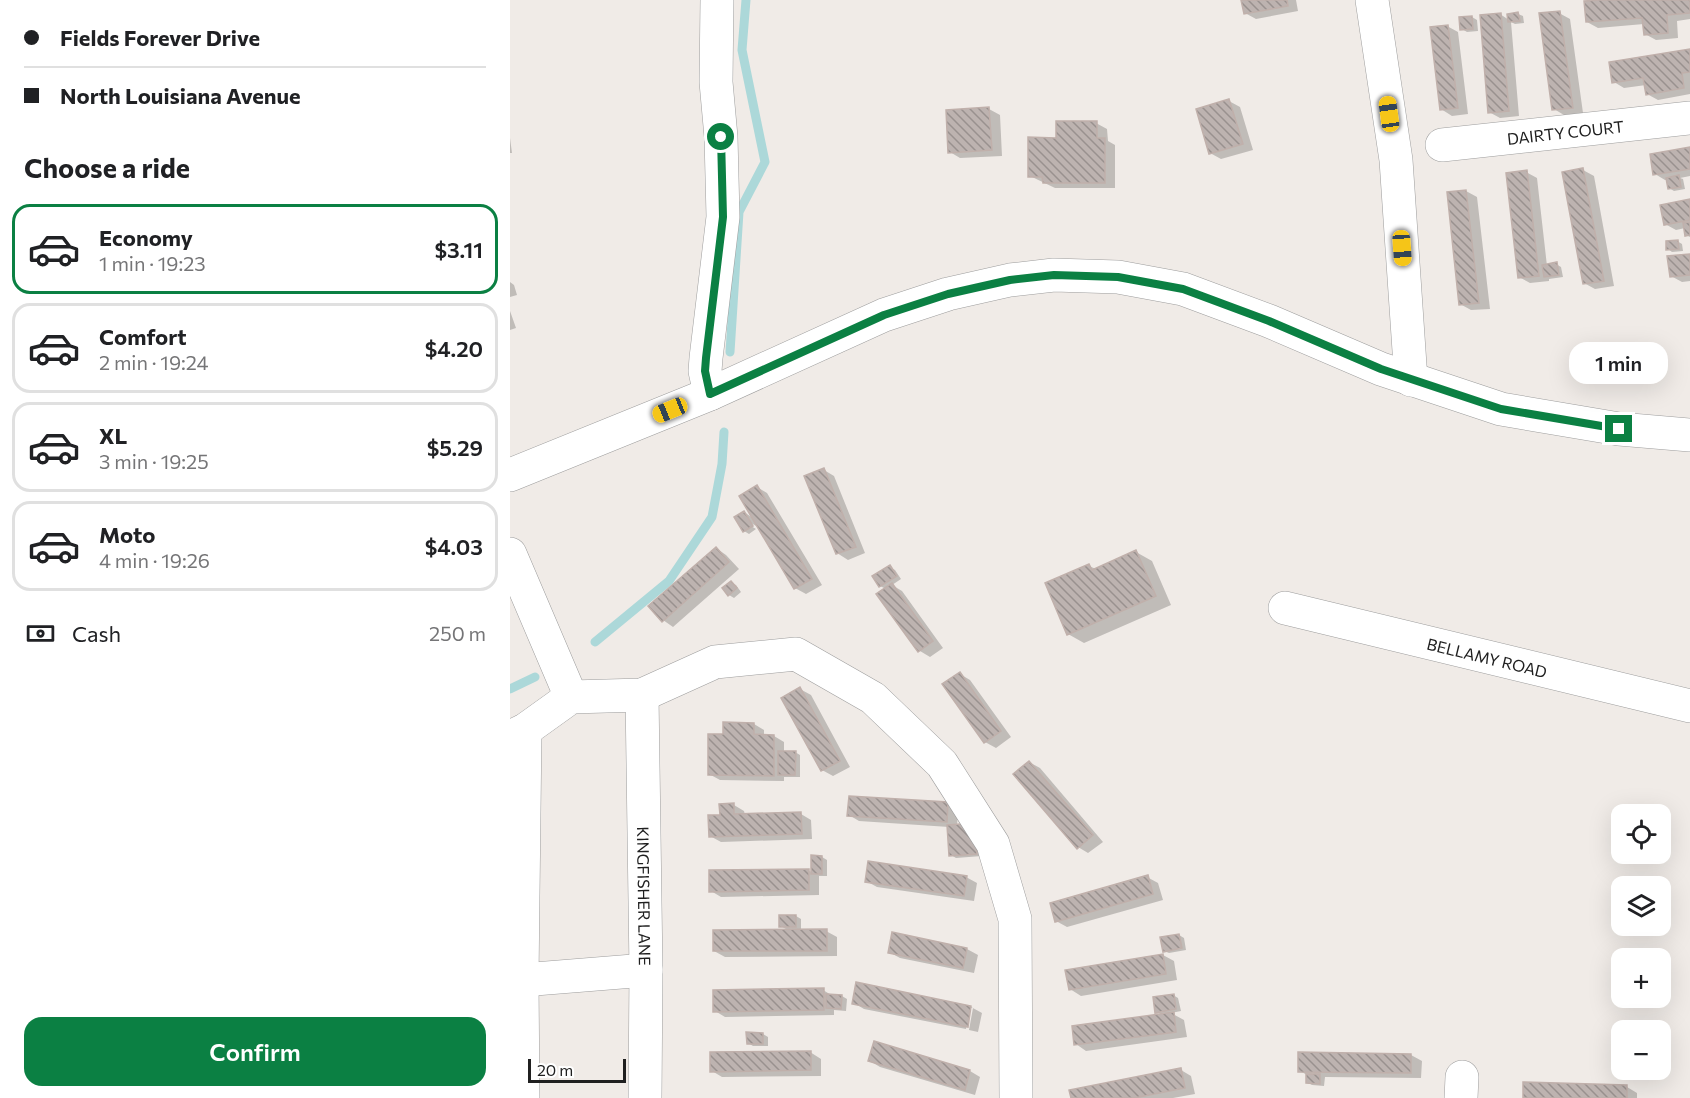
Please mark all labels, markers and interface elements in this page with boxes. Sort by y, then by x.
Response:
text: Fields Forever Drive [60,24,260,51]
text: North Louisiana Avenue [60,82,301,109]
car [1378,95,1400,133]
street label: DAIRTY COURT [1506,116,1625,147]
route start [707,123,734,150]
text: Choose a ride [24,151,190,184]
icon: car [27,222,81,276]
text: Economy [99,224,193,251]
car [1392,229,1412,267]
text: $3.11 [435,236,483,263]
text: 1 min · 19:23 [99,251,206,275]
icon: car [27,321,81,375]
text: Comfort [99,323,187,350]
text: $4.20 [425,335,483,362]
callout: 1 min [1570,342,1668,384]
text: 2 min · 19:24 [99,350,209,374]
text: 1 min [1595,351,1642,375]
car [650,395,690,425]
route end [1605,415,1632,442]
icon: car [27,420,81,474]
text: XL [99,422,127,449]
text: $5.29 [427,434,483,461]
text: 3 min · 19:25 [99,449,209,473]
icon: car [27,519,81,573]
text: Moto [99,521,155,548]
text: $4.03 [425,533,483,560]
text: 4 min · 19:26 [99,548,210,572]
icon: cash [24,617,57,650]
text: Cash [72,620,121,647]
text: 250 m [429,621,486,645]
street label: BELLAMY ROAD [1425,633,1549,681]
map controls [1611,804,1671,1080]
button: locate [1611,804,1671,864]
street label: KINGFISHER LANE [634,826,655,966]
button: layers [1611,876,1671,936]
button: + [1611,948,1671,1008]
button: Confirm [24,1017,486,1086]
button: − [1611,1020,1671,1080]
scale bar [528,1056,626,1084]
text: 20 m [537,1060,573,1079]

